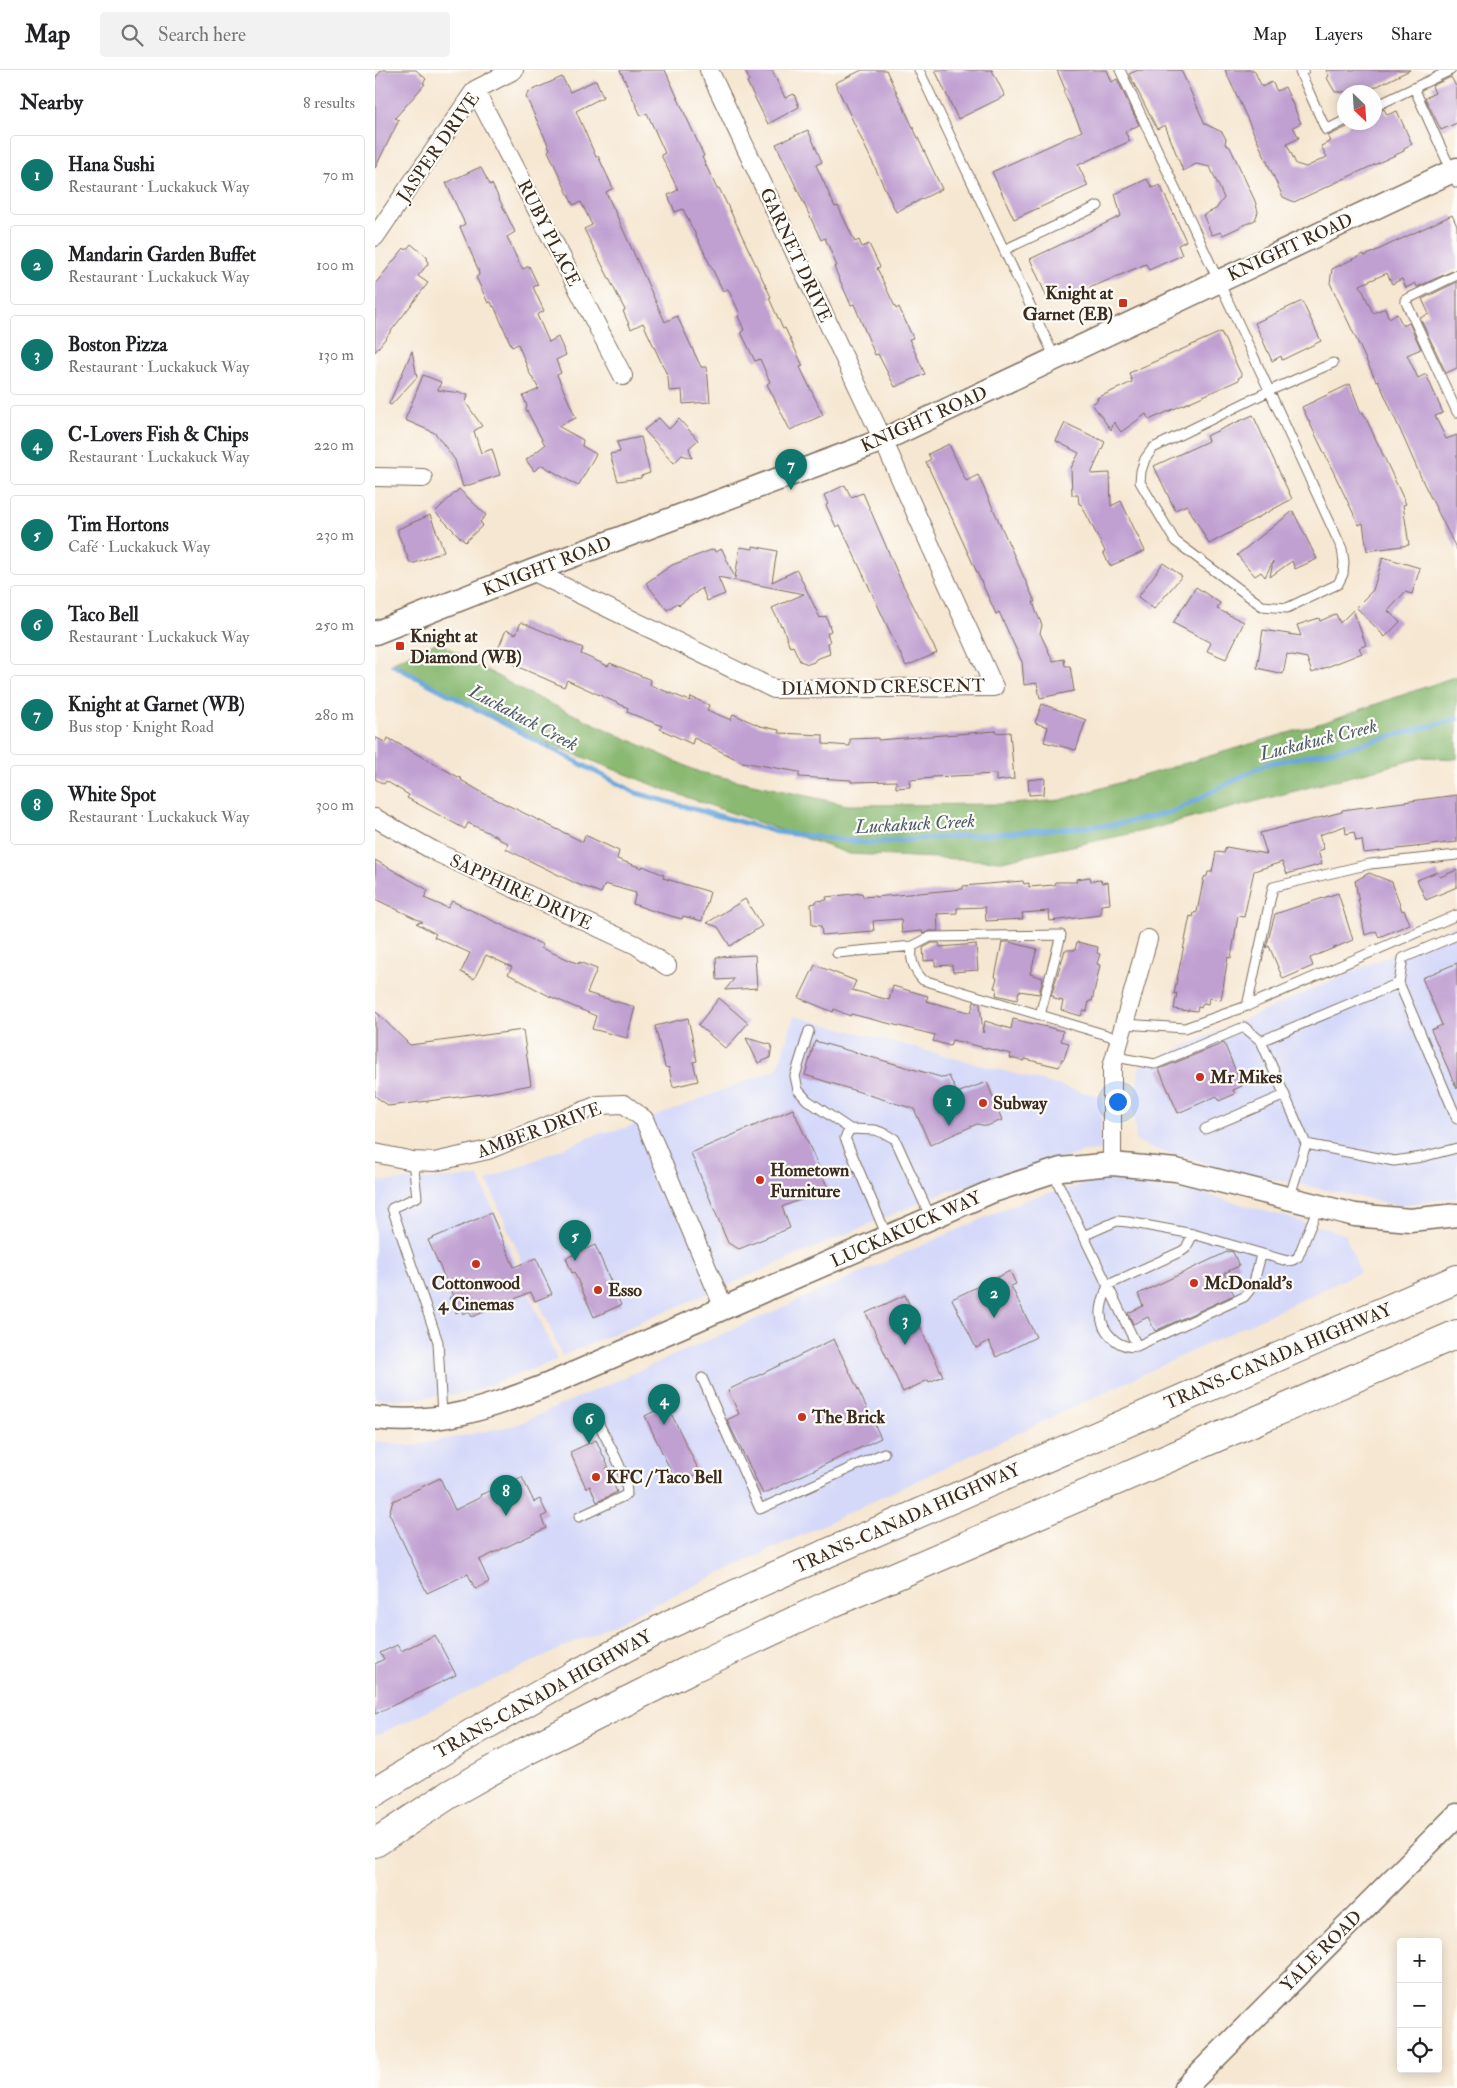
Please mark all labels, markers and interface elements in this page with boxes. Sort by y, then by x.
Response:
search box [100,12,450,57]
text: Map [25,19,70,50]
icon: search [118,21,146,49]
text: Search here [158,23,246,47]
text: Map [1253,23,1287,46]
text: Layers [1315,23,1363,46]
text: Share [1391,23,1432,46]
north arrow [1337,85,1382,130]
street label: JASPER DRIVE [391,88,485,208]
text: Nearby [20,89,83,116]
text: 8 results [303,93,355,113]
text: Hana Sushi [68,153,155,177]
text: 1 [34,165,40,185]
text: 70 m [323,165,354,185]
street label: RUBY PLACE [512,176,585,290]
text: Restaurant · Luckakuck Way [68,177,249,197]
street label: GARNET DRIVE [754,184,837,326]
street label: KNIGHT ROAD [1224,208,1357,287]
text: Mandarin Garden Buffet [68,243,256,267]
text: 2 [33,255,41,275]
text: 100 m [316,255,354,275]
text: Restaurant · Luckakuck Way [68,267,249,287]
place label: Knight at Garnet (EB) [1023,282,1113,326]
marker: Knight at Garnet (EB) [1117,297,1129,309]
text: Boston Pizza [68,333,167,357]
text: 3 [34,345,40,365]
text: 130 m [318,345,354,365]
text: Restaurant · Luckakuck Way [68,357,249,377]
street label: KNIGHT ROAD [857,381,991,458]
text: C-Lovers Fish & Chips [68,423,248,447]
text: 4 [33,435,41,455]
text: 220 m [314,435,354,455]
text: Restaurant · Luckakuck Way [68,447,249,467]
pin: 7 [775,449,807,490]
text: Tim Hortons [68,513,169,537]
text: 5 [33,525,41,545]
text: 230 m [316,525,354,545]
street label: KNIGHT ROAD [480,531,615,602]
text: Café · Luckakuck Way [68,537,210,557]
text: Taco Bell [68,603,139,627]
text: 6 [33,615,41,635]
text: 250 m [315,615,354,635]
place label: Knight at Diamond (WB) [410,625,522,669]
text: Restaurant · Luckakuck Way [68,627,249,647]
marker: Knight at Diamond (WB) [394,640,406,652]
street label: DIAMOND CRESCENT [781,674,986,701]
water label: Luckakuck Creek [464,679,582,757]
text: Knight at Garnet (WB) [68,693,245,717]
text: 7 [33,705,41,725]
text: 280 m [314,705,354,725]
water label: Luckakuck Creek [1256,714,1380,766]
text: Bus stop · Knight Road [68,717,214,737]
text: White Spot [68,783,156,807]
text: 8 [33,795,41,815]
text: 300 m [316,795,354,815]
text: Restaurant · Luckakuck Way [68,807,249,827]
water label: Luckakuck Creek [853,809,976,839]
street label: SAPPHIRE DRIVE [446,849,596,936]
place label: Mr Mikes [1209,1066,1282,1089]
marker: Mr Mikes [1194,1071,1206,1083]
pin: 1 [933,1085,965,1126]
your location [1105,1089,1131,1115]
place label: Subway [993,1092,1048,1115]
street label: AMBER DRIVE [473,1097,604,1164]
marker: Subway [977,1097,989,1109]
place label: Hometown Furniture [770,1159,850,1203]
marker: Hometown Furniture [754,1174,766,1186]
street label: LUCKAKUCK WAY [827,1186,986,1273]
pin: 5 [559,1220,591,1261]
marker: Cottonwood 4 Cinemas [470,1258,482,1270]
place label: Cottonwood 4 Cinemas [432,1272,520,1316]
place label: McDonald's [1203,1272,1292,1295]
pin: 2 [978,1277,1010,1318]
marker: McDonald's [1188,1277,1200,1289]
place label: Esso [608,1279,642,1302]
marker: Esso [592,1284,604,1296]
street label: TRANS-CANADA HIGHWAY [1161,1298,1396,1415]
pin: 3 [889,1304,921,1345]
pin: 4 [648,1384,680,1425]
pin: 6 [573,1403,605,1444]
place label: The Brick [811,1406,885,1429]
marker: The Brick [796,1411,808,1423]
street label: TRANS-CANADA HIGHWAY [791,1458,1024,1579]
place label: KFC / Taco Bell [606,1466,723,1489]
marker: KFC / Taco Bell [590,1471,602,1483]
pin: 8 [490,1475,522,1516]
street label: TRANS-CANADA HIGHWAY [430,1625,657,1764]
street label: YALE ROAD [1276,1906,1367,1997]
map controls [1397,1938,1442,2073]
button: + [1397,1938,1442,1983]
button: − [1397,1983,1442,2028]
button: locate [1397,2028,1442,2073]

